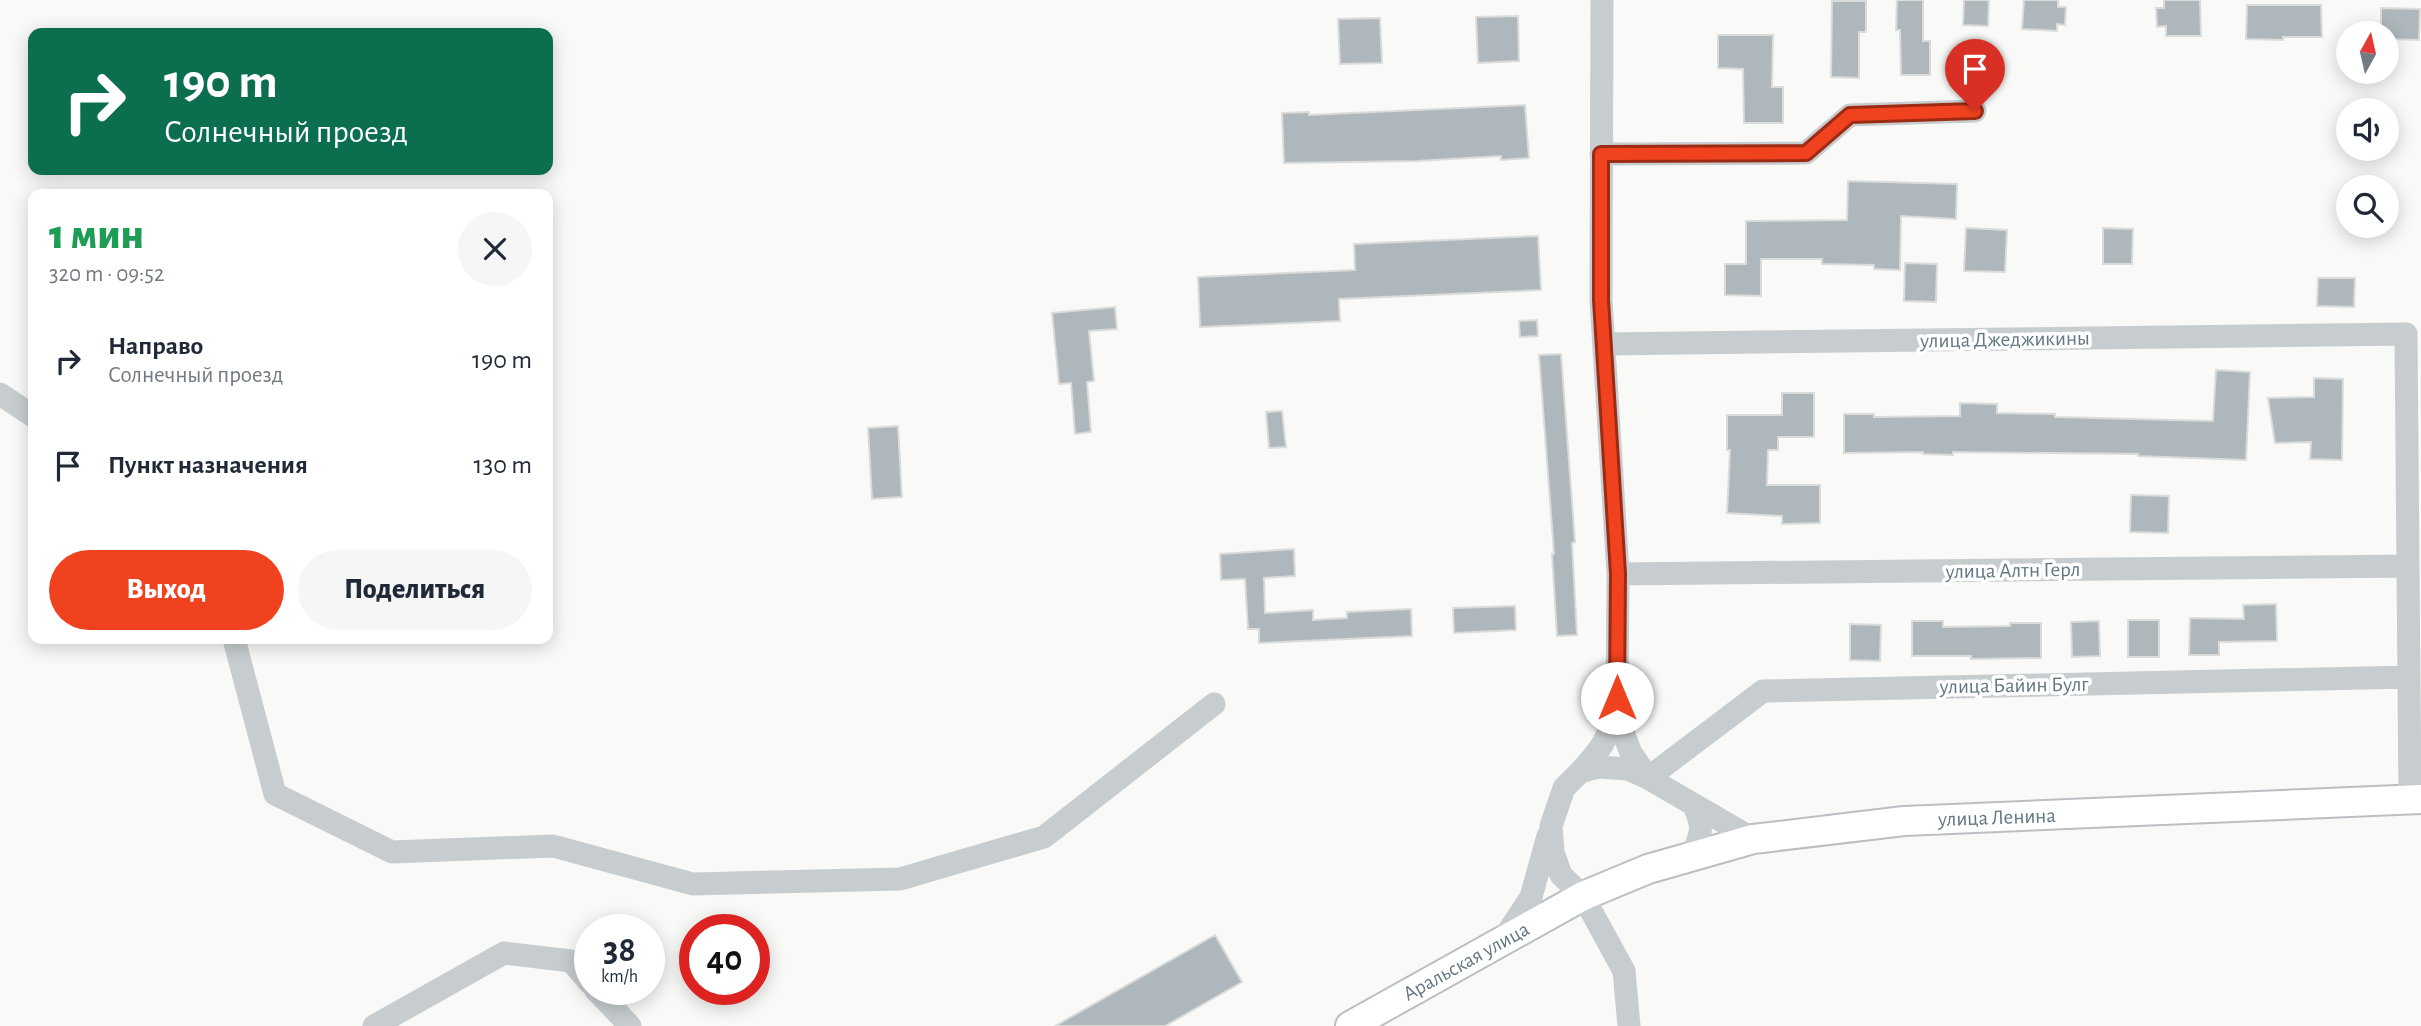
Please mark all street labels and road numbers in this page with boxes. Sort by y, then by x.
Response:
street label: улица Джеджикины [1919,328,2090,351]
street label: улица Алтн Герл [1944,559,2081,582]
street label: улица Байин Булг [1938,674,2089,697]
street label: улица Ленина [1937,805,2057,830]
street label: Аральская улица [1400,918,1533,1005]

